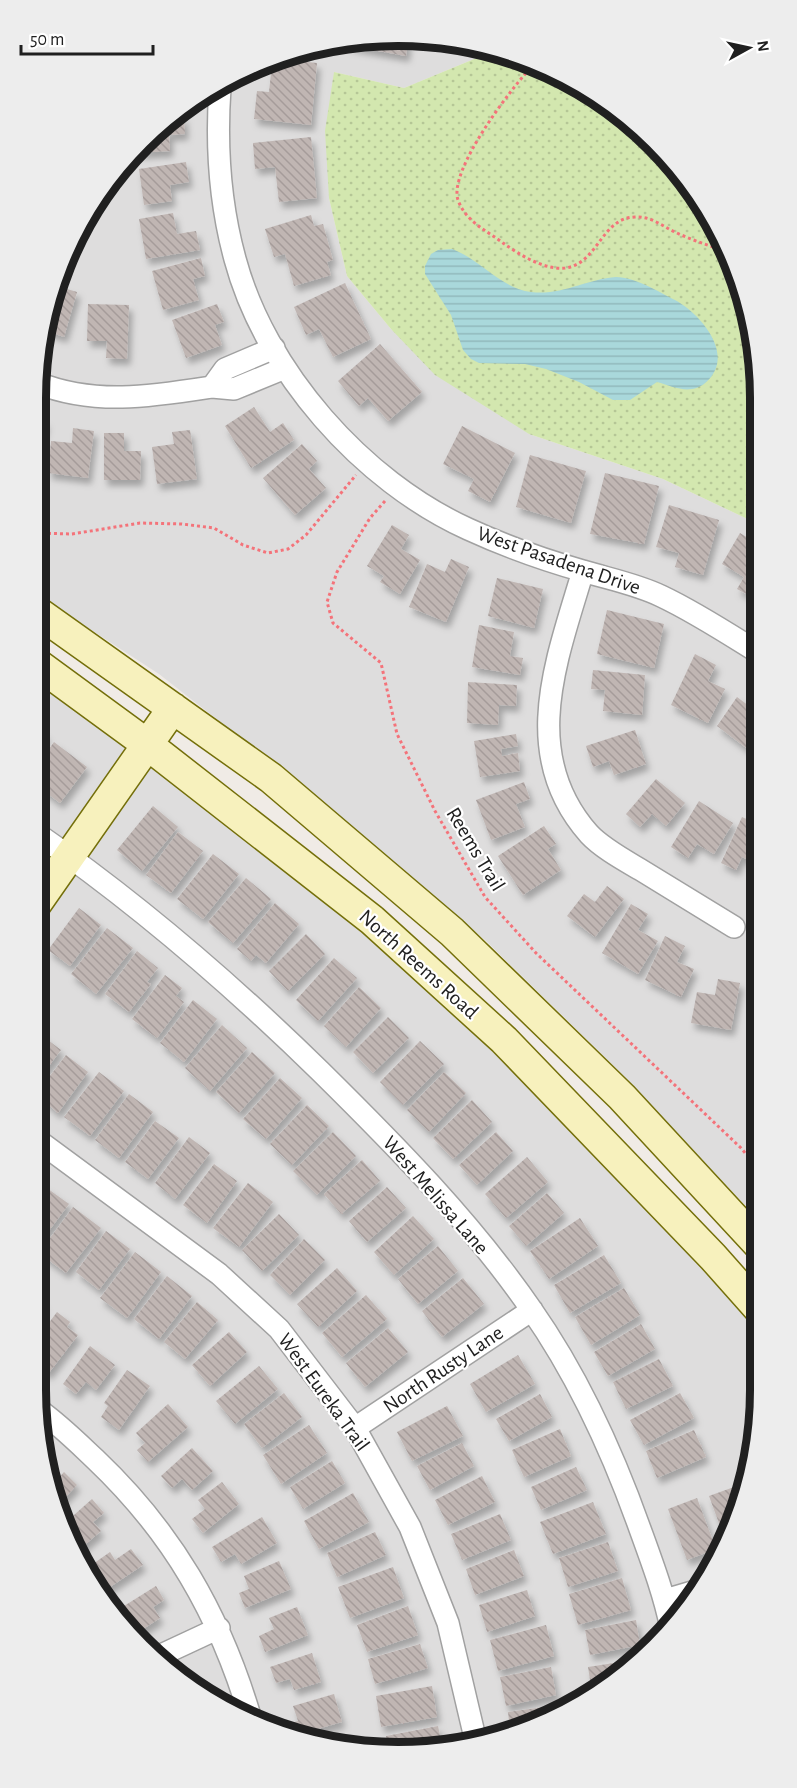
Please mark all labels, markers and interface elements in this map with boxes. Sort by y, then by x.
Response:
scale bar [21,18,153,56]
north arrow [719,18,779,78]
text: 50 m [30,31,64,49]
text: N [754,39,772,53]
street label: West Pasadena Drive [474,523,643,598]
street label: Reems Trail [442,804,509,895]
street label: North Reems Road [355,906,482,1023]
street label: West Melissa Lane [379,1132,492,1258]
street label: North Rusty Lane [380,1322,507,1417]
street label: West Eureka Trail [274,1330,373,1455]

